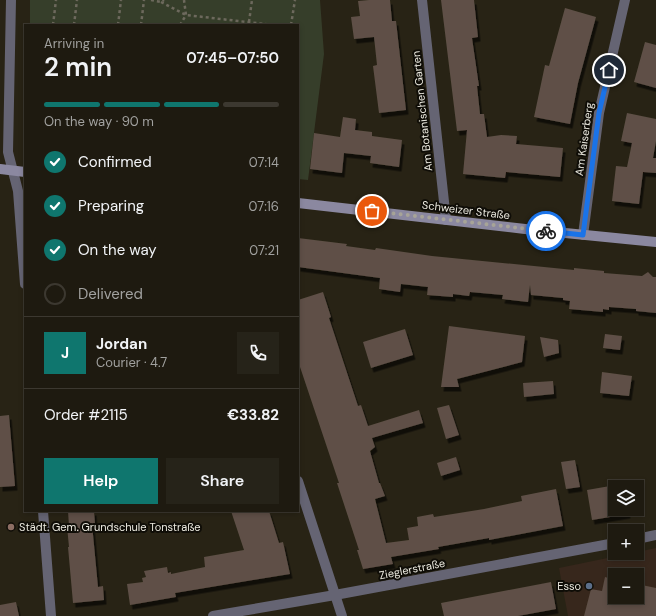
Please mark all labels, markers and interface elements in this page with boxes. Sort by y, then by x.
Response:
text: Arriving in [44,35,104,52]
text: 07:45–07:50 [186,48,279,68]
text: 2 min [44,50,112,84]
street label: Am Botanischen Garten [409,50,435,172]
pin [592,53,626,87]
icon: home [598,59,620,81]
street label: Am Kaiserberg [572,101,596,177]
text: On the way · 90 m [44,113,154,130]
icon: check [44,151,66,173]
text: Confirmed [78,152,152,172]
text: 07:14 [249,154,279,171]
pin [355,194,389,228]
icon: check [44,195,66,217]
text: Preparing [78,196,144,216]
text: 07:16 [249,198,279,215]
street label: Schweizer Straße [421,198,511,222]
icon: bag [361,200,383,222]
courier [526,211,566,251]
icon: bike [535,220,557,242]
icon: check [44,239,66,261]
text: On the way [78,240,157,260]
text: 07:21 [249,242,279,259]
text: Delivered [78,284,143,304]
button: phone [237,332,279,374]
text: Jordan [96,334,147,354]
text: J [61,343,69,363]
text: Courier · 4.7 [96,354,167,371]
text: Order #2115 [44,405,128,425]
text: €33.82 [227,405,279,425]
button: Help [44,458,158,504]
button: Share [166,458,279,504]
map controls [608,480,644,604]
button: layers [608,480,644,516]
place label: Städt. Gem. Grundschule Tonstraße [19,520,201,534]
marker: Städt. Gem. Grundschule Tonstraße [6,522,16,532]
button: + [608,524,644,560]
street label: Zieglerstraße [378,556,446,582]
button: − [608,568,644,604]
place label: Esso [557,579,581,593]
marker: Esso [584,581,594,591]

